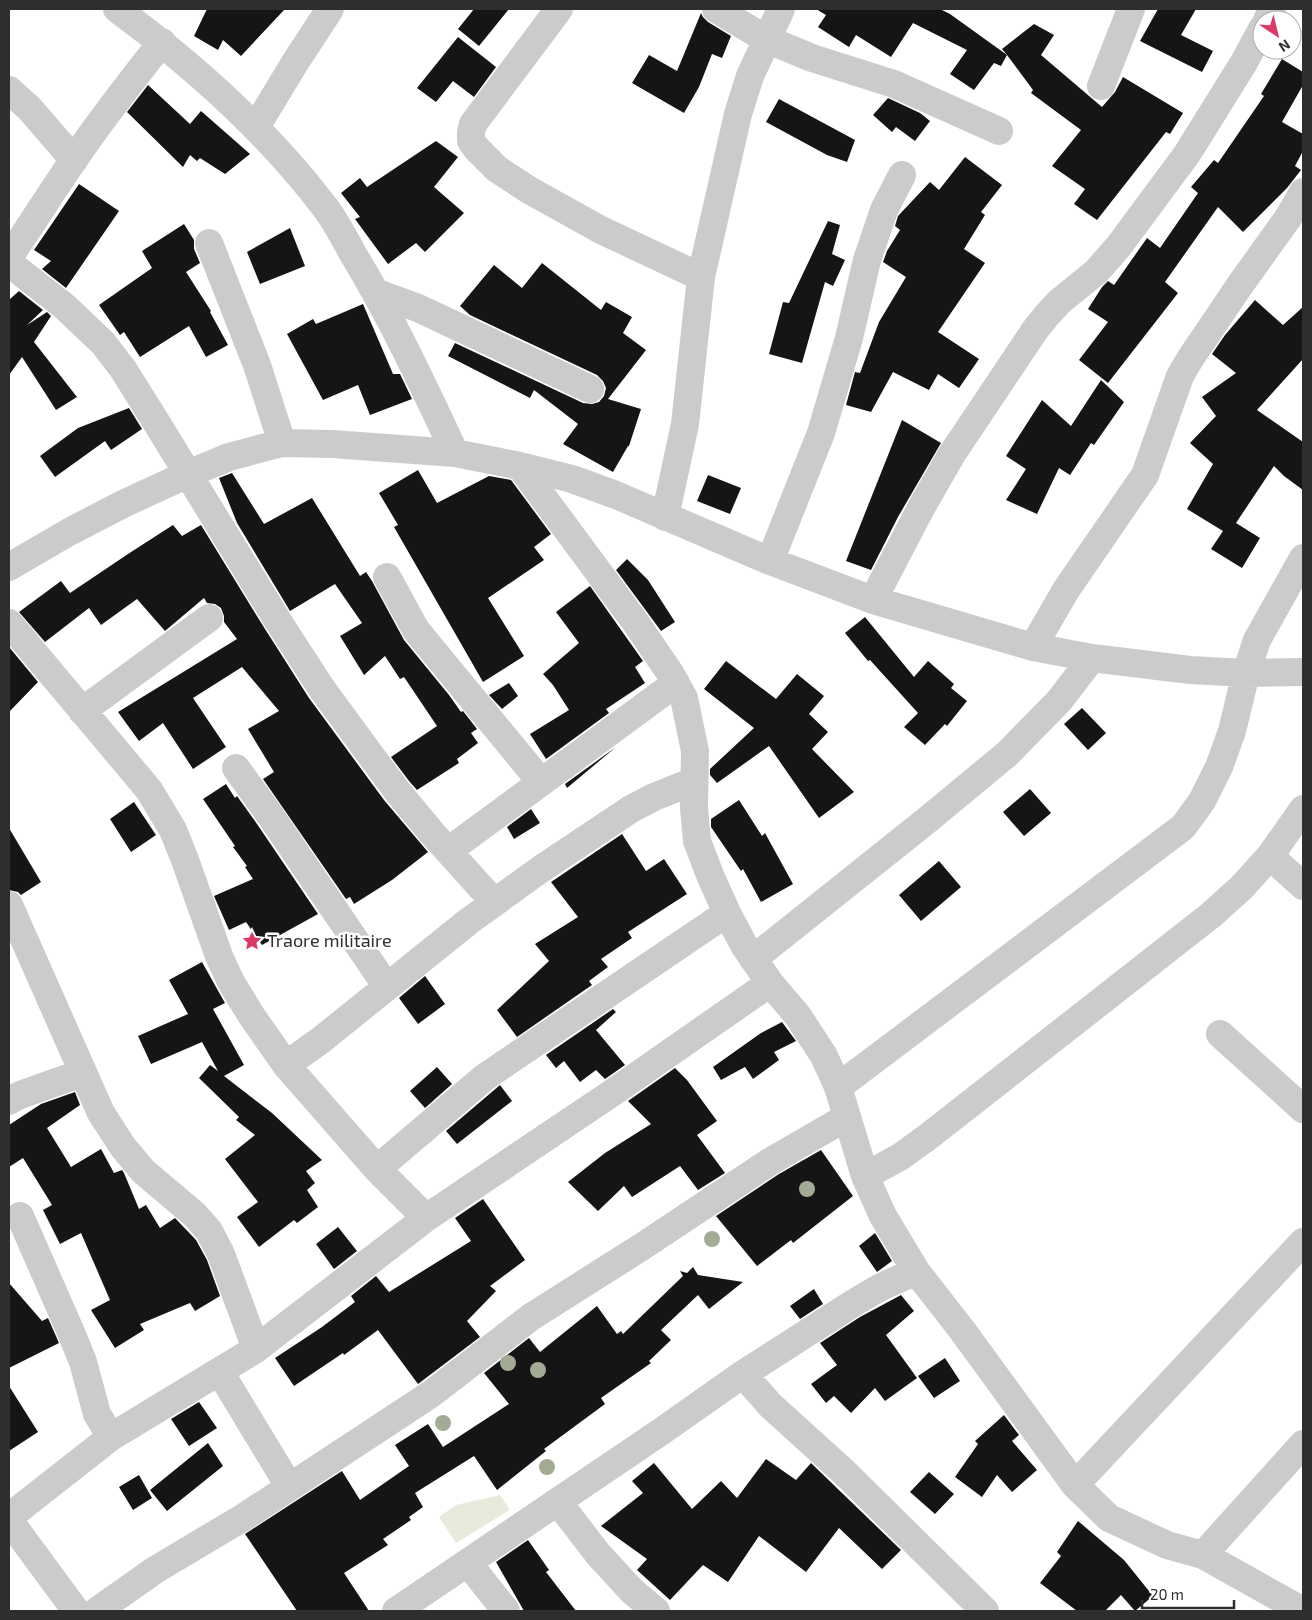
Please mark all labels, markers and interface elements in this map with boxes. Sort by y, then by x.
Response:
north arrow [1252,10,1302,60]
text: N [1276,36,1294,56]
place label: Traore militaire [267,929,392,951]
place icon: Traore militaire [241,930,263,952]
scale bar [1142,1578,1234,1610]
text: 20 m [1150,1585,1184,1603]

